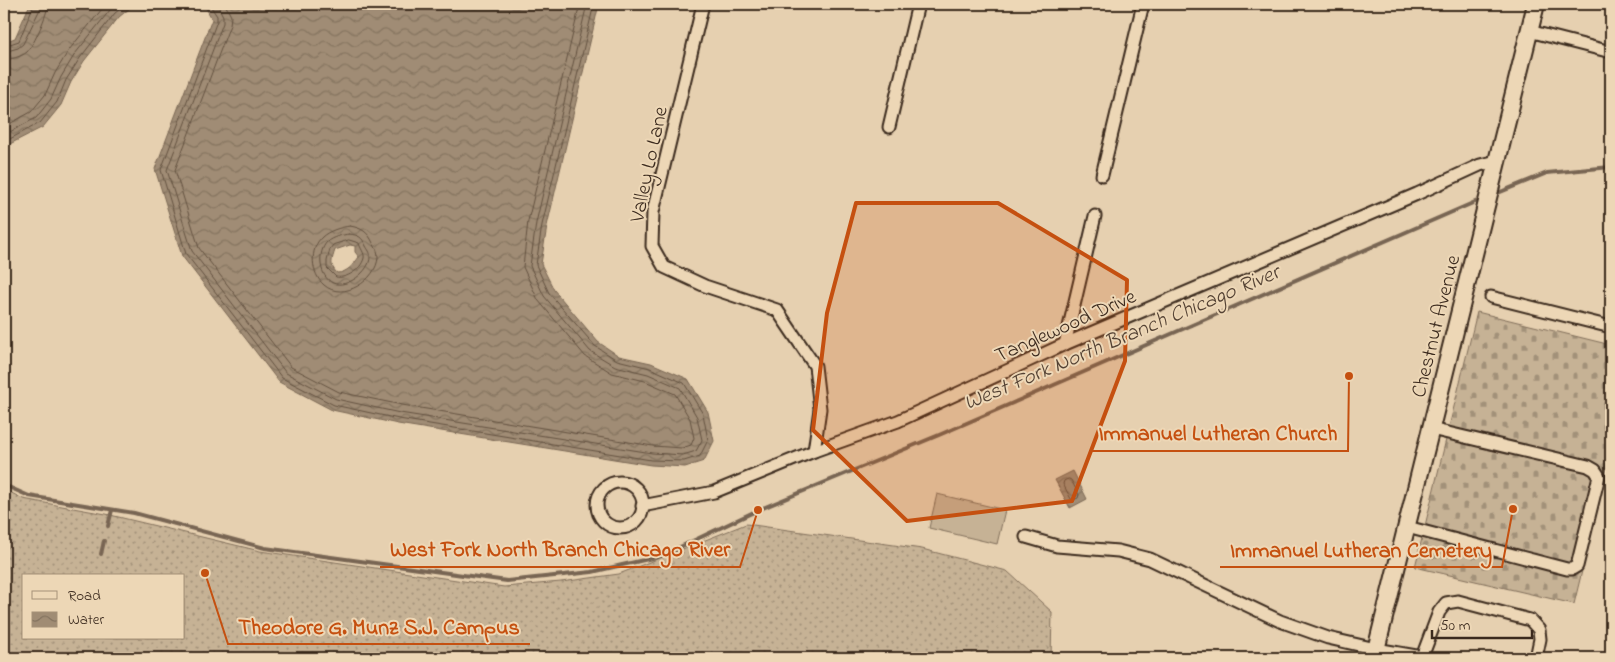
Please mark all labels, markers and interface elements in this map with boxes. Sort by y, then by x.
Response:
street label: Valley Lo Lane [623,103,679,226]
street label: Chestnut Avenue [1405,251,1469,401]
water label: West Fork North Branch Chicago River [959,256,1288,420]
street label: Tanglewood Drive [990,282,1143,373]
callout: Immanuel Lutheran Church [1089,414,1348,451]
text: Immanuel Lutheran Church [1098,419,1338,451]
callout: West Fork North Branch Chicago River [380,530,740,567]
callout: Immanuel Lutheran Cemetery [1220,530,1502,567]
text: West Fork North Branch Chicago River [390,535,731,568]
text: Immanuel Lutheran Cemetery [1230,536,1492,569]
legend [22,574,185,640]
text: Road [68,585,101,607]
callout: Theodore G. Munz S.J. Campus [228,607,530,644]
scale bar [1432,607,1532,639]
text: Water [68,609,104,631]
text: Theodore G. Munz S.J. Campus [238,613,520,645]
text: 50 m [1440,615,1471,637]

